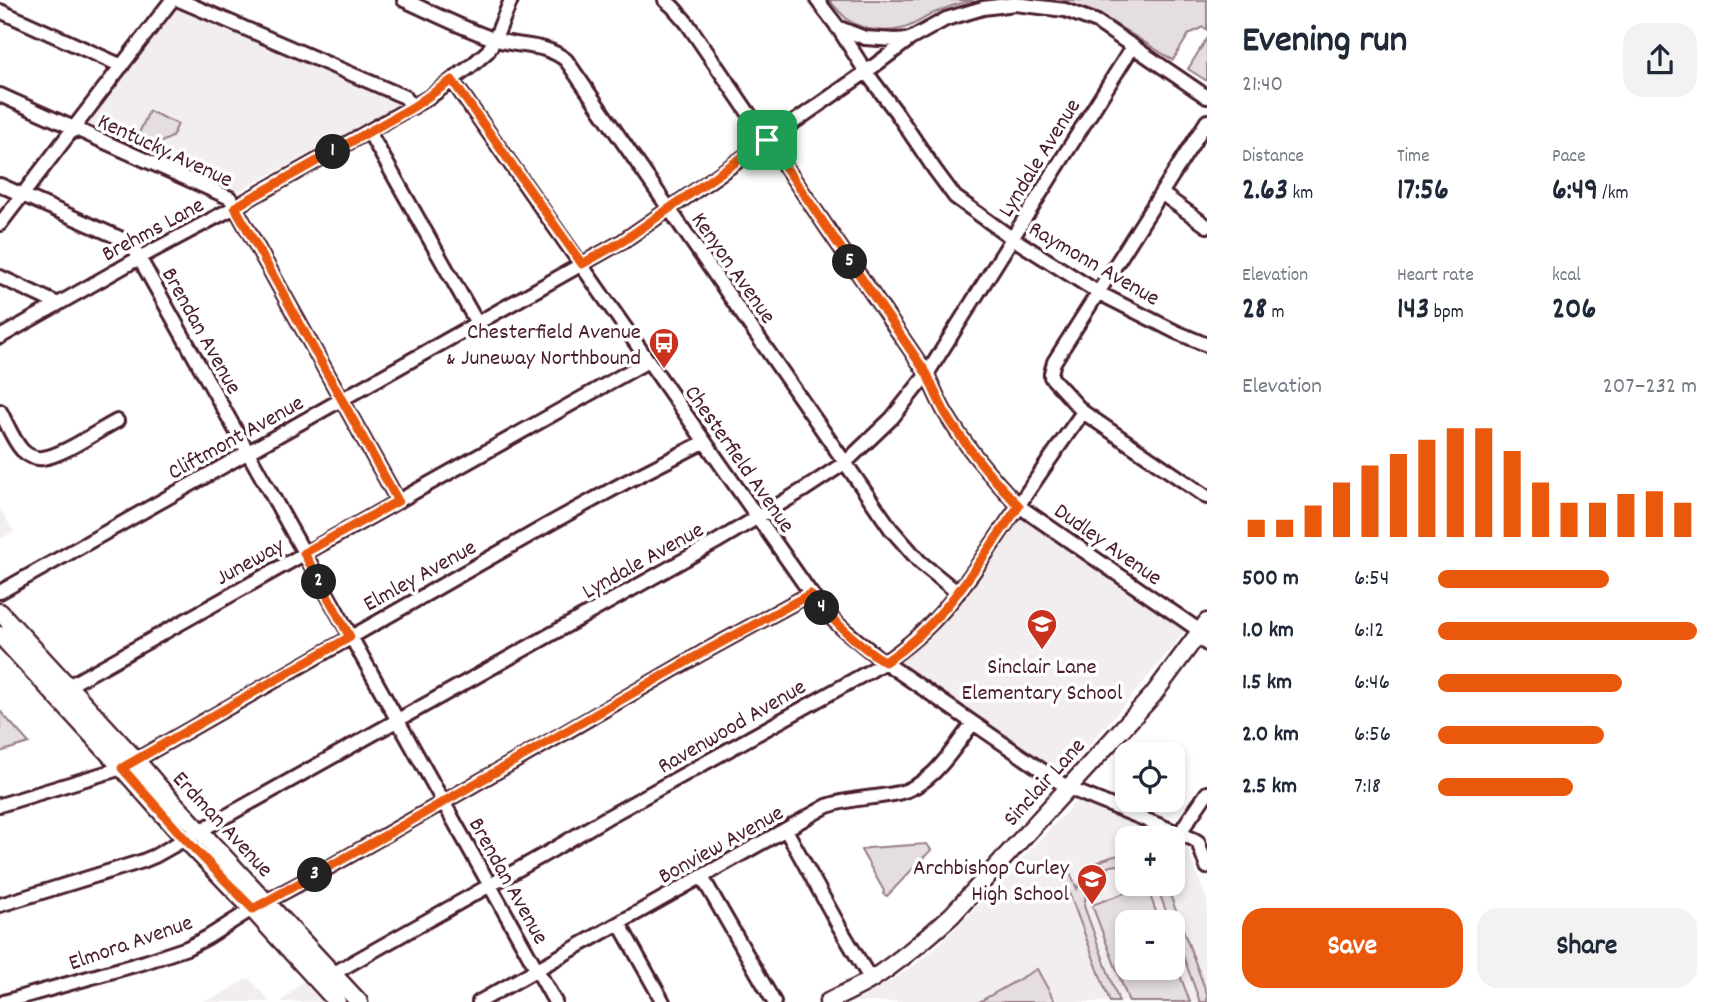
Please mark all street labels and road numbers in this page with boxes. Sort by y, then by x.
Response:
street label: Lyndale Avenue [991,93,1091,225]
street label: Kentucky Avenue [91,106,238,198]
street label: Brehms Lane [97,190,211,272]
street label: Kenyon Avenue [681,206,783,332]
street label: Raymonn Avenue [1021,214,1165,316]
street label: Brendan Avenue [151,262,248,401]
street label: Chesterfield Avenue [675,379,802,541]
street label: Cliftmont Avenue [163,388,311,490]
street label: Dudley Avenue [1046,496,1168,595]
street label: Lyndale Avenue [577,515,711,609]
street label: Juneway [210,530,292,595]
street label: Elmley Avenue [358,532,483,622]
street label: Ravenwood Avenue [652,672,813,784]
street label: Sinclair Lane [997,732,1094,835]
street label: Erdman Avenue [163,765,280,886]
street label: Bonview Avenue [653,798,790,894]
street label: Brendan Avenue [458,812,555,951]
street label: Elmora Avenue [65,908,198,981]

